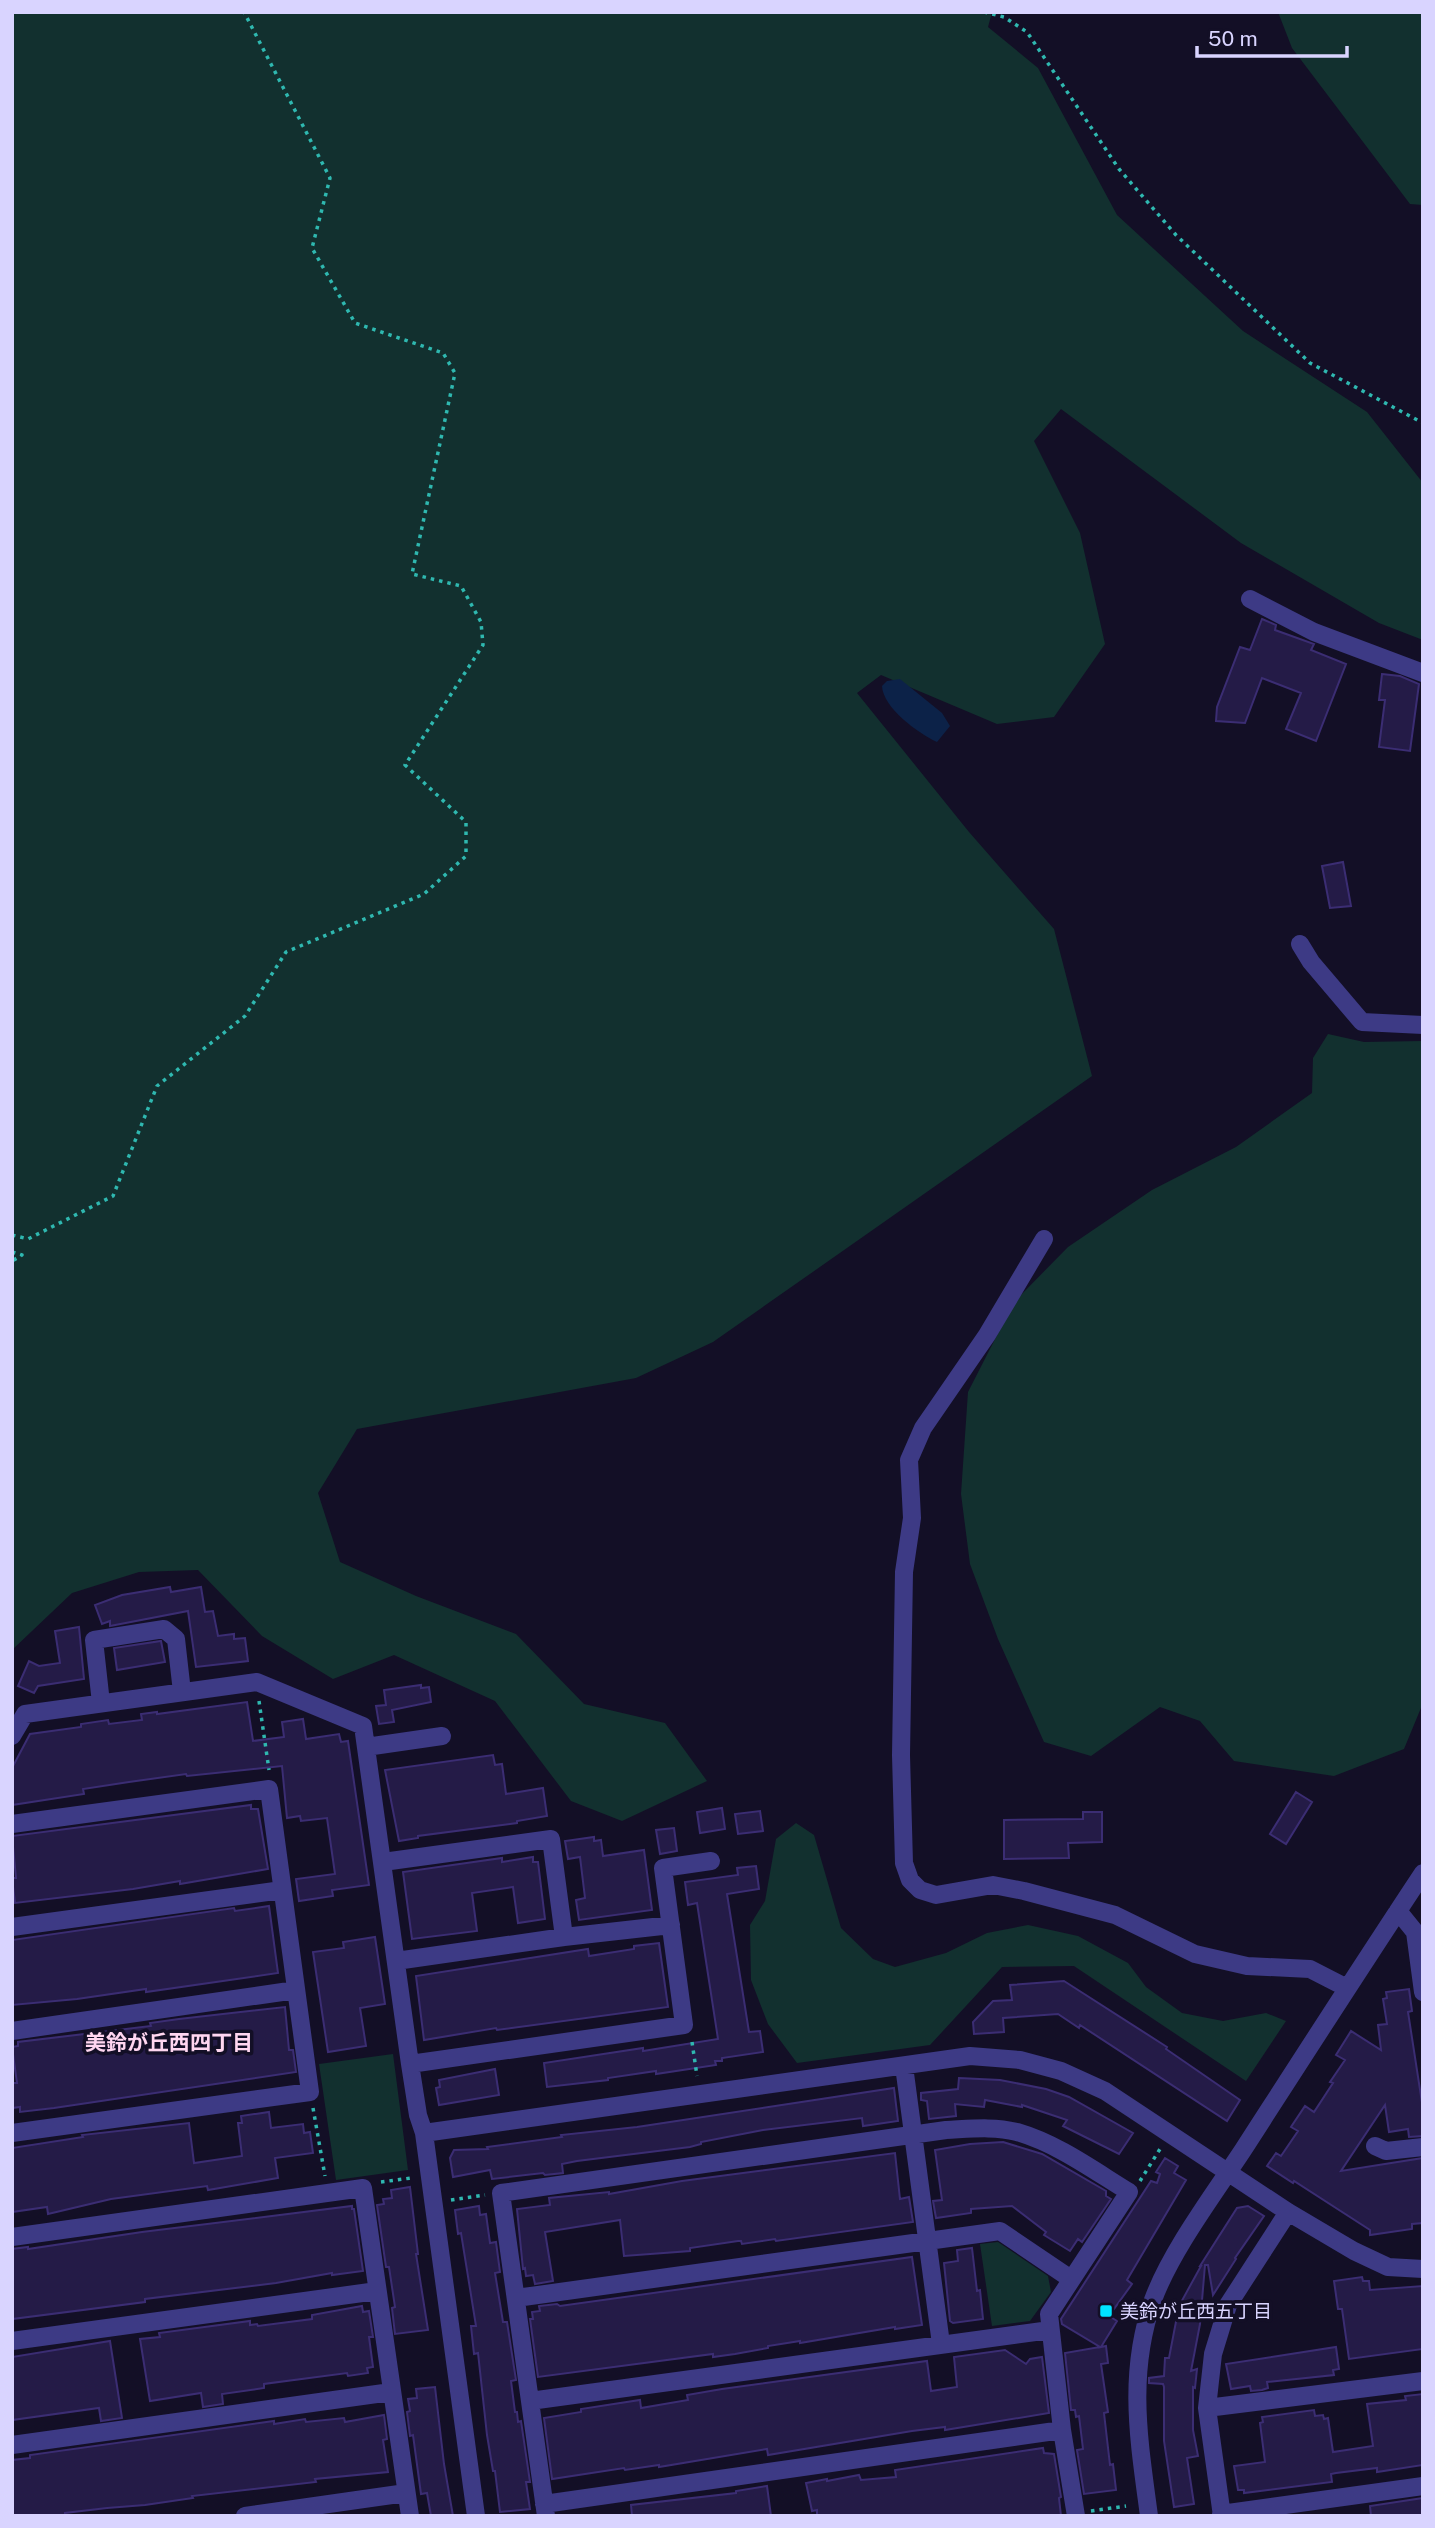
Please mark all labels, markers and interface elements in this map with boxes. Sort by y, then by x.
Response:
scale bar [1197,14,1348,58]
text: 50 m [1208,26,1258,51]
district label: 美鈴が丘西四丁目 [85,2030,253,2055]
place label: 美鈴が丘西五丁目 [1120,2300,1272,2322]
marker: 美鈴が丘西五丁目 [1098,2303,1114,2319]

